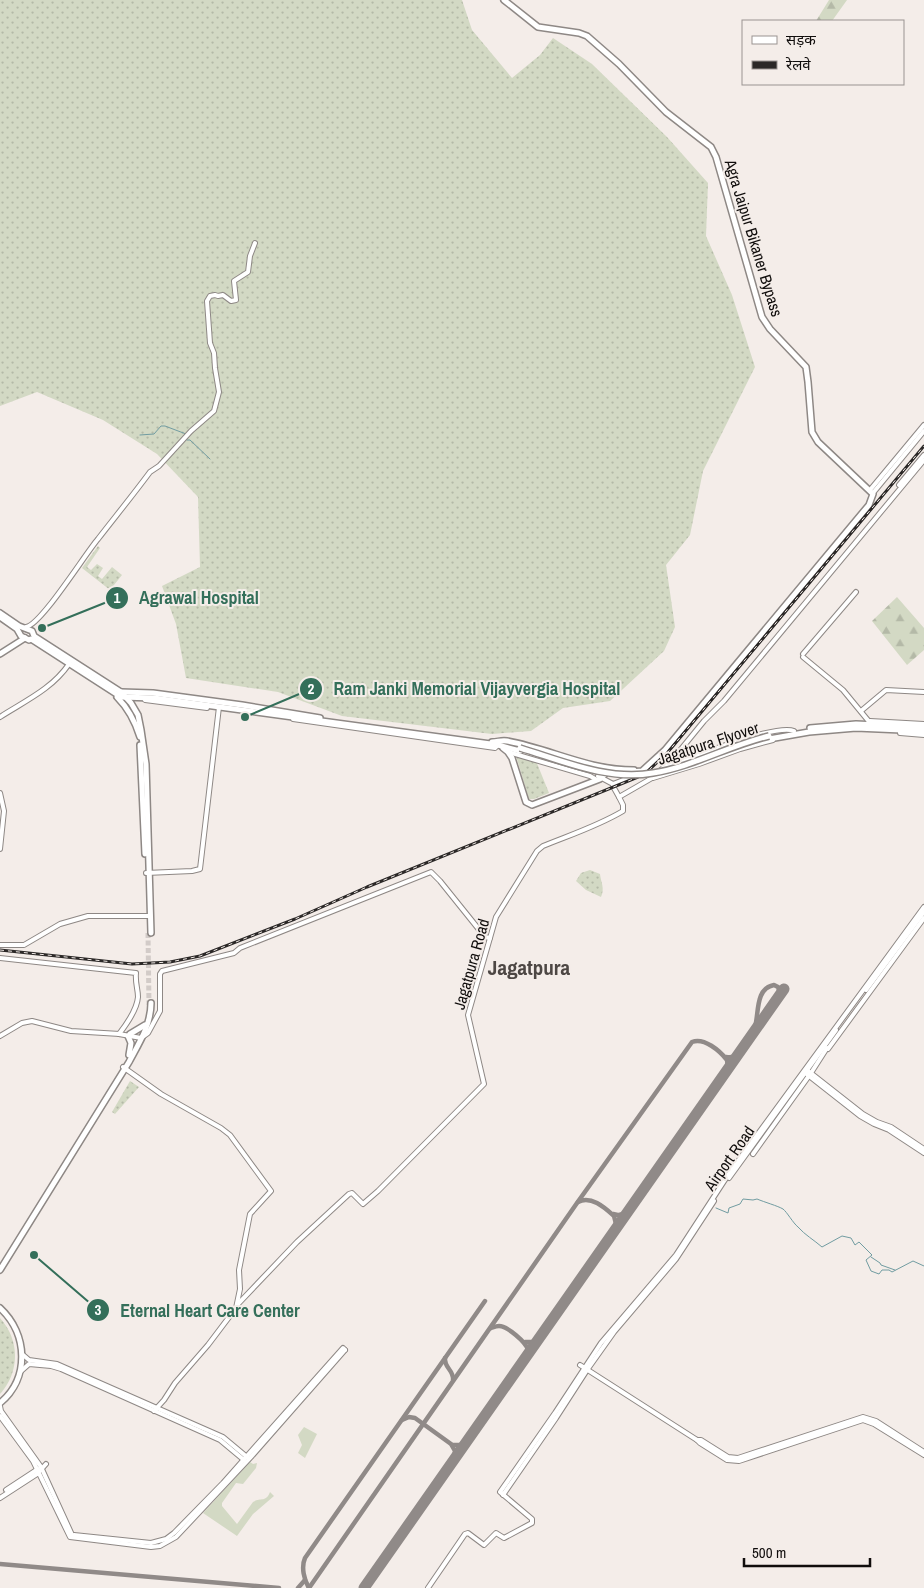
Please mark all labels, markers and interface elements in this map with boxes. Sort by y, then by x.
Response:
legend [742,20,904,85]
text: सड़क [786,29,816,50]
text: रेलवे [785,54,811,75]
street label: Agra Jaipur Bikaner Bypass [719,156,788,319]
callout: Agrawal Hospital [104,581,269,614]
text: Agrawal Hospital [139,585,259,610]
text: 1 [114,587,121,608]
callout: Ram Janki Memorial Vijayvergia Hospital [299,673,631,706]
text: Ram Janki Memorial Vijayvergia Hospital [334,676,620,701]
text: 2 [308,678,315,699]
street label: Jagatpura Flyover [655,716,762,770]
street label: Jagatpura Road [448,916,494,1012]
district label: Jagatpura [488,953,571,982]
street label: Airport Road [698,1121,759,1196]
callout: Eternal Heart Care Center [85,1294,310,1327]
text: Eternal Heart Care Center [120,1298,300,1323]
text: 3 [95,1299,102,1320]
scale bar [744,1536,870,1568]
text: 500 m [752,1542,786,1563]

